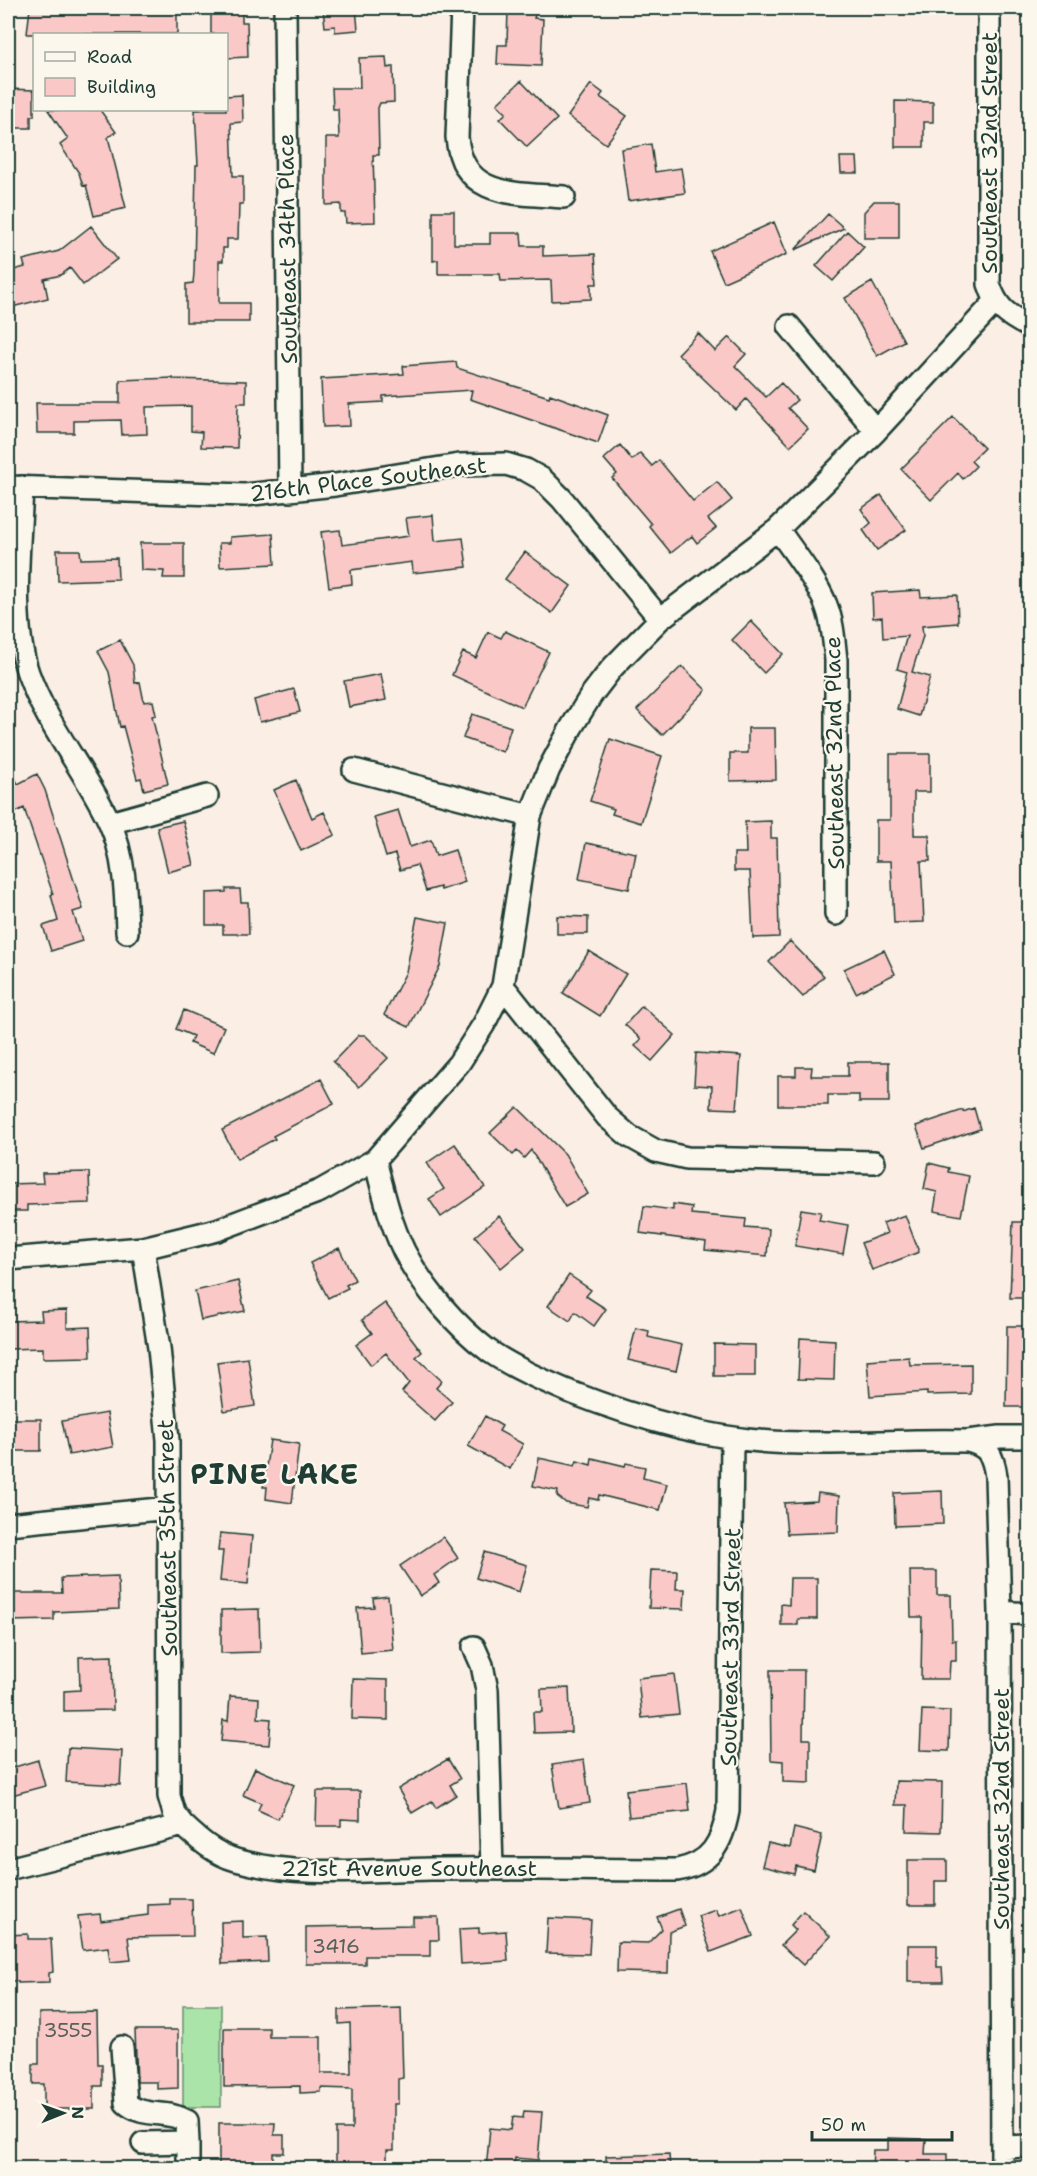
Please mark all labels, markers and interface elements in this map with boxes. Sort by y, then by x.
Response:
street label: Southeast 32nd Street [975,32,1004,274]
legend [33,33,228,111]
text: Road [87,45,132,69]
text: Building [87,75,156,99]
street label: Southeast 34th Place [271,133,304,364]
street label: 216th Place Southeast [248,451,488,508]
street label: Southeast 32nd Place [818,636,851,870]
street label: Southeast 35th Street [151,1419,184,1657]
district label: PINE LAKE [190,1455,360,1493]
street label: Southeast 33rd Street [714,1527,747,1767]
street label: Southeast 32nd Street [987,1688,1016,1930]
street label: 221st Avenue Southeast [281,1854,537,1883]
house number: 3416 [312,1933,360,1959]
house number: 3555 [44,2017,92,2043]
north arrow [33,2083,93,2143]
scale bar [812,2104,952,2142]
text: N [67,2106,88,2119]
text: 50 m [821,2113,866,2137]

